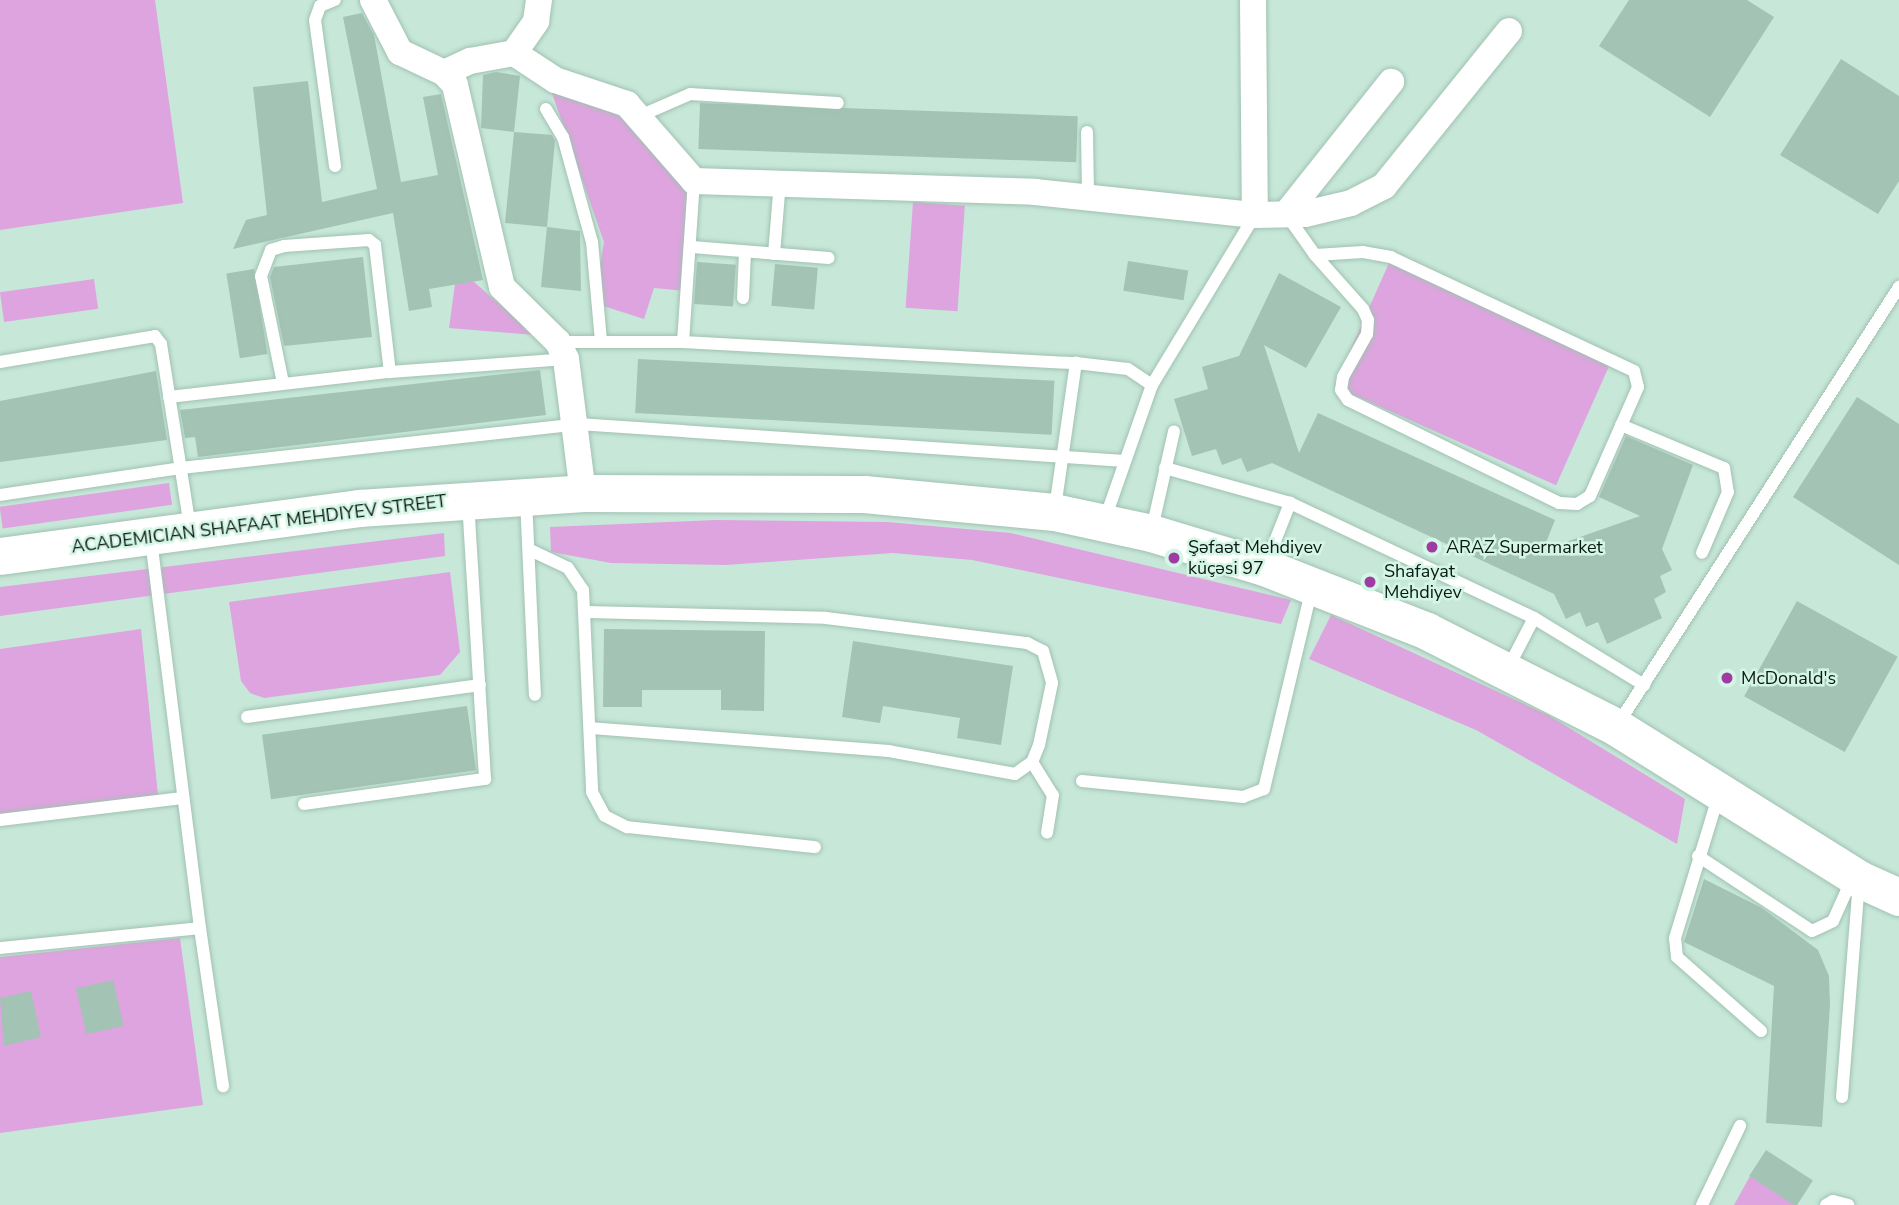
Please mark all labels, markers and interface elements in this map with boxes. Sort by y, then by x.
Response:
street label: ACADEMICIAN SHAFAAT MEHDIYEV STREET [70,490,448,558]
place label: ARAZ Supermarket [1446,536,1603,558]
place label: Şəfaət Mehdiyev küçəsi 97 [1188,537,1322,580]
marker: ARAZ Supermarket [1424,539,1440,555]
marker: Şəfaət Mehdiyev küçəsi 97 [1166,550,1182,566]
place label: Shafayat Mehdiyev [1384,561,1462,604]
marker: Shafayat Mehdiyev [1362,574,1378,590]
place label: McDonald's [1741,667,1836,689]
marker: McDonald's [1719,670,1735,686]

